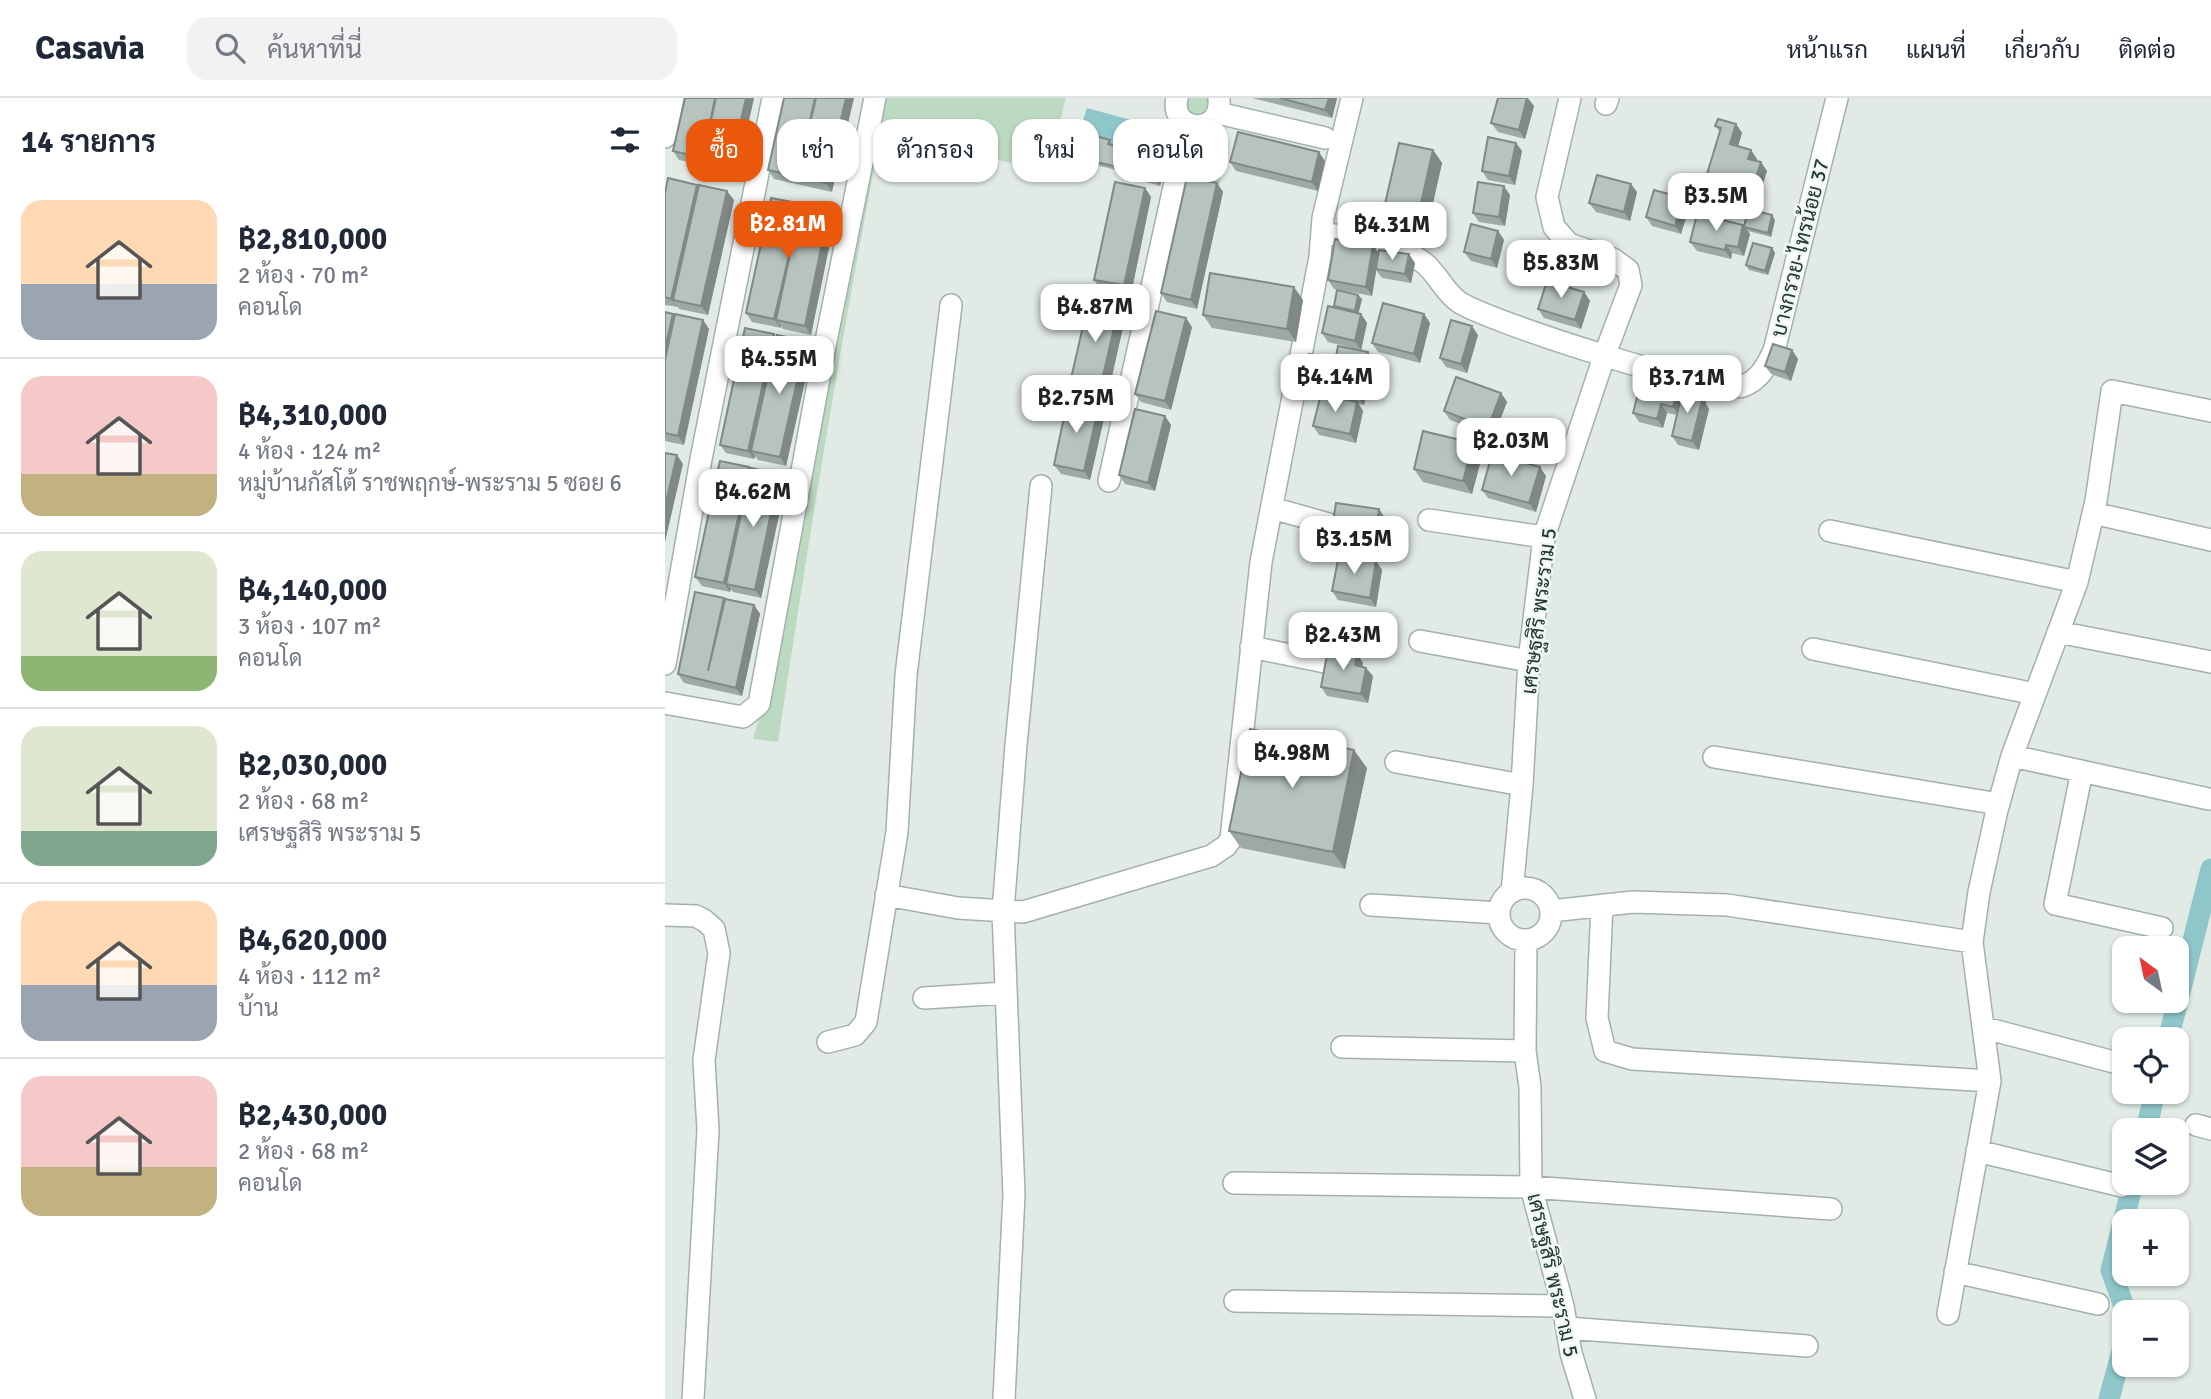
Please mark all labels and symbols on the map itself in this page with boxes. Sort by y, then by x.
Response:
street label: บางกรวย-ไทรน้อย 37 [1765,156,1835,340]
pin: ฿3.5M [1667,174,1765,233]
pin: ฿2.81M [731,202,845,261]
pin: ฿4.31M [1335,202,1449,262]
pin: ฿5.83M [1504,240,1618,300]
pin: ฿4.87M [1038,285,1152,344]
pin: ฿4.55M [722,336,836,396]
pin: ฿4.14M [1278,354,1392,414]
pin: ฿3.71M [1630,356,1744,415]
pin: ฿2.75M [1019,376,1133,435]
pin: ฿2.03M [1454,418,1568,478]
pin: ฿4.62M [696,470,810,529]
pin: ฿3.15M [1297,517,1411,576]
street label: เศรษฐสิริ พระราม 5 [1516,526,1562,696]
pin: ฿2.43M [1286,612,1400,672]
pin: ฿4.98M [1235,730,1349,790]
north arrow [2112,936,2189,1013]
street label: เศรษฐสิริ พระราม 5 [1521,1190,1585,1360]

